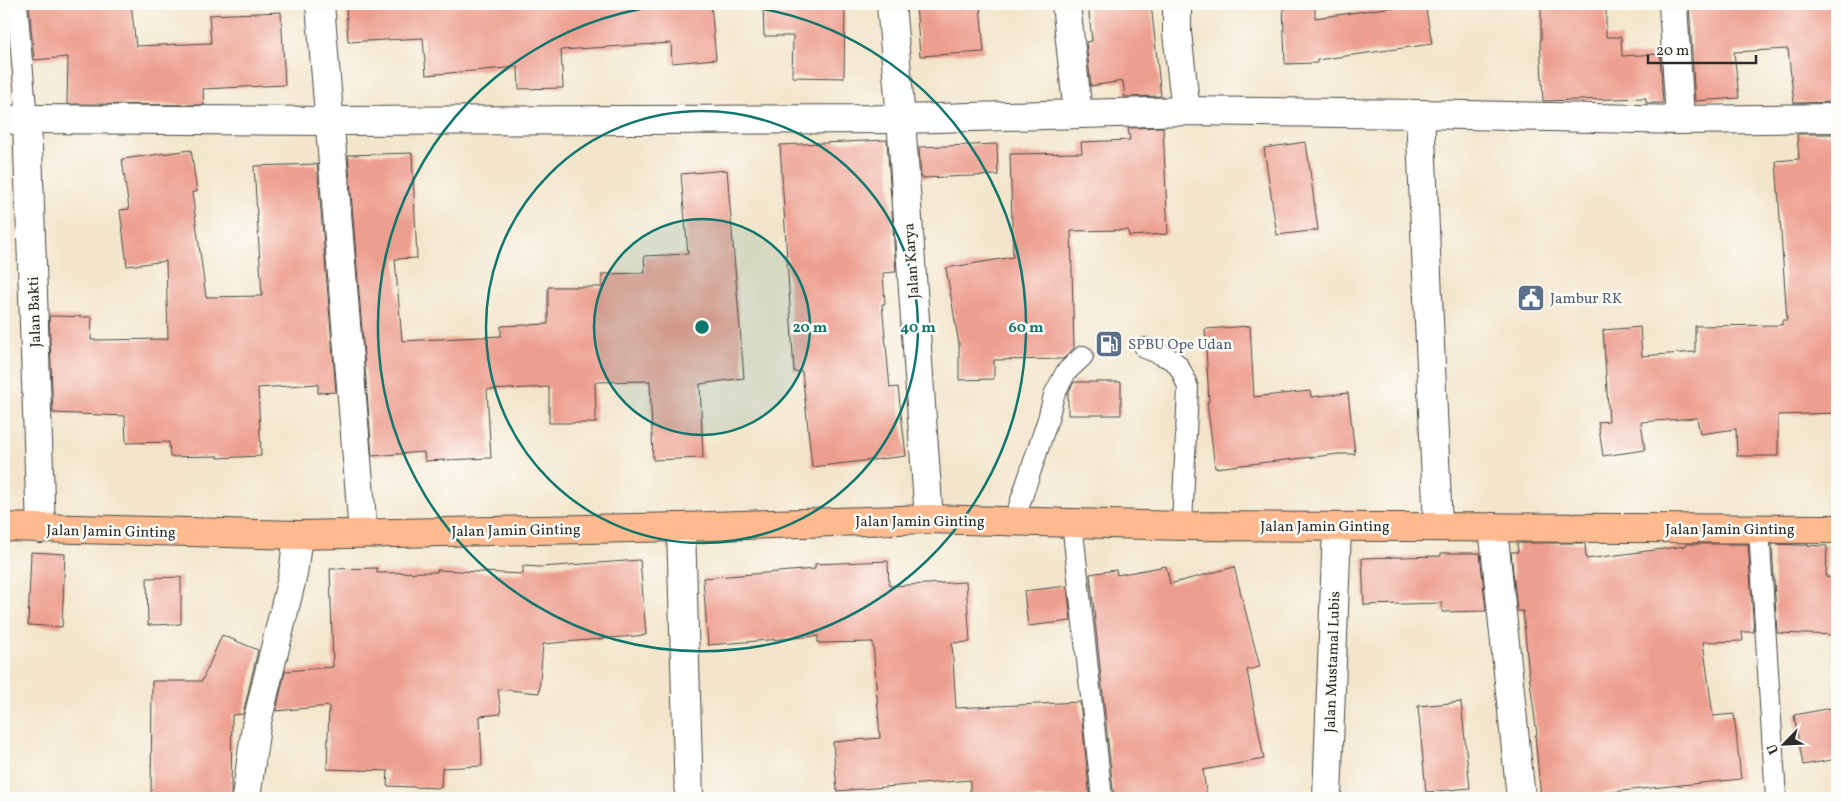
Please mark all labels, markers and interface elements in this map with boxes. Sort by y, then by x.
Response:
scale bar [1648,32,1756,64]
text: 20 m [1656,41,1689,62]
street label: Jalan Karya [899,222,926,299]
street label: Jalan Bakti [24,276,47,348]
public building icon: Jambur RK [1516,283,1546,313]
place label: Jambur RK [1550,289,1622,310]
centre of rings [693,318,711,336]
text: 20 m [793,318,828,339]
text: 40 m [900,318,936,339]
text: 60 m [1009,318,1044,339]
fuel station icon: SPBU Ope Udan [1094,329,1124,359]
place label: SPBU Ope Udan [1128,335,1232,356]
street label: Jalan Jamin Ginting [855,512,985,533]
street label: Jalan Jamin Ginting [1260,517,1390,538]
street label: Jalan Jamin Ginting [451,520,581,543]
street label: Jalan Jamin Ginting [1665,520,1795,541]
street label: Jalan Jamin Ginting [46,521,176,544]
street label: Jalan Mustamal Lubis [1321,591,1346,733]
north arrow [1758,720,1808,770]
text: U [1763,740,1784,757]

